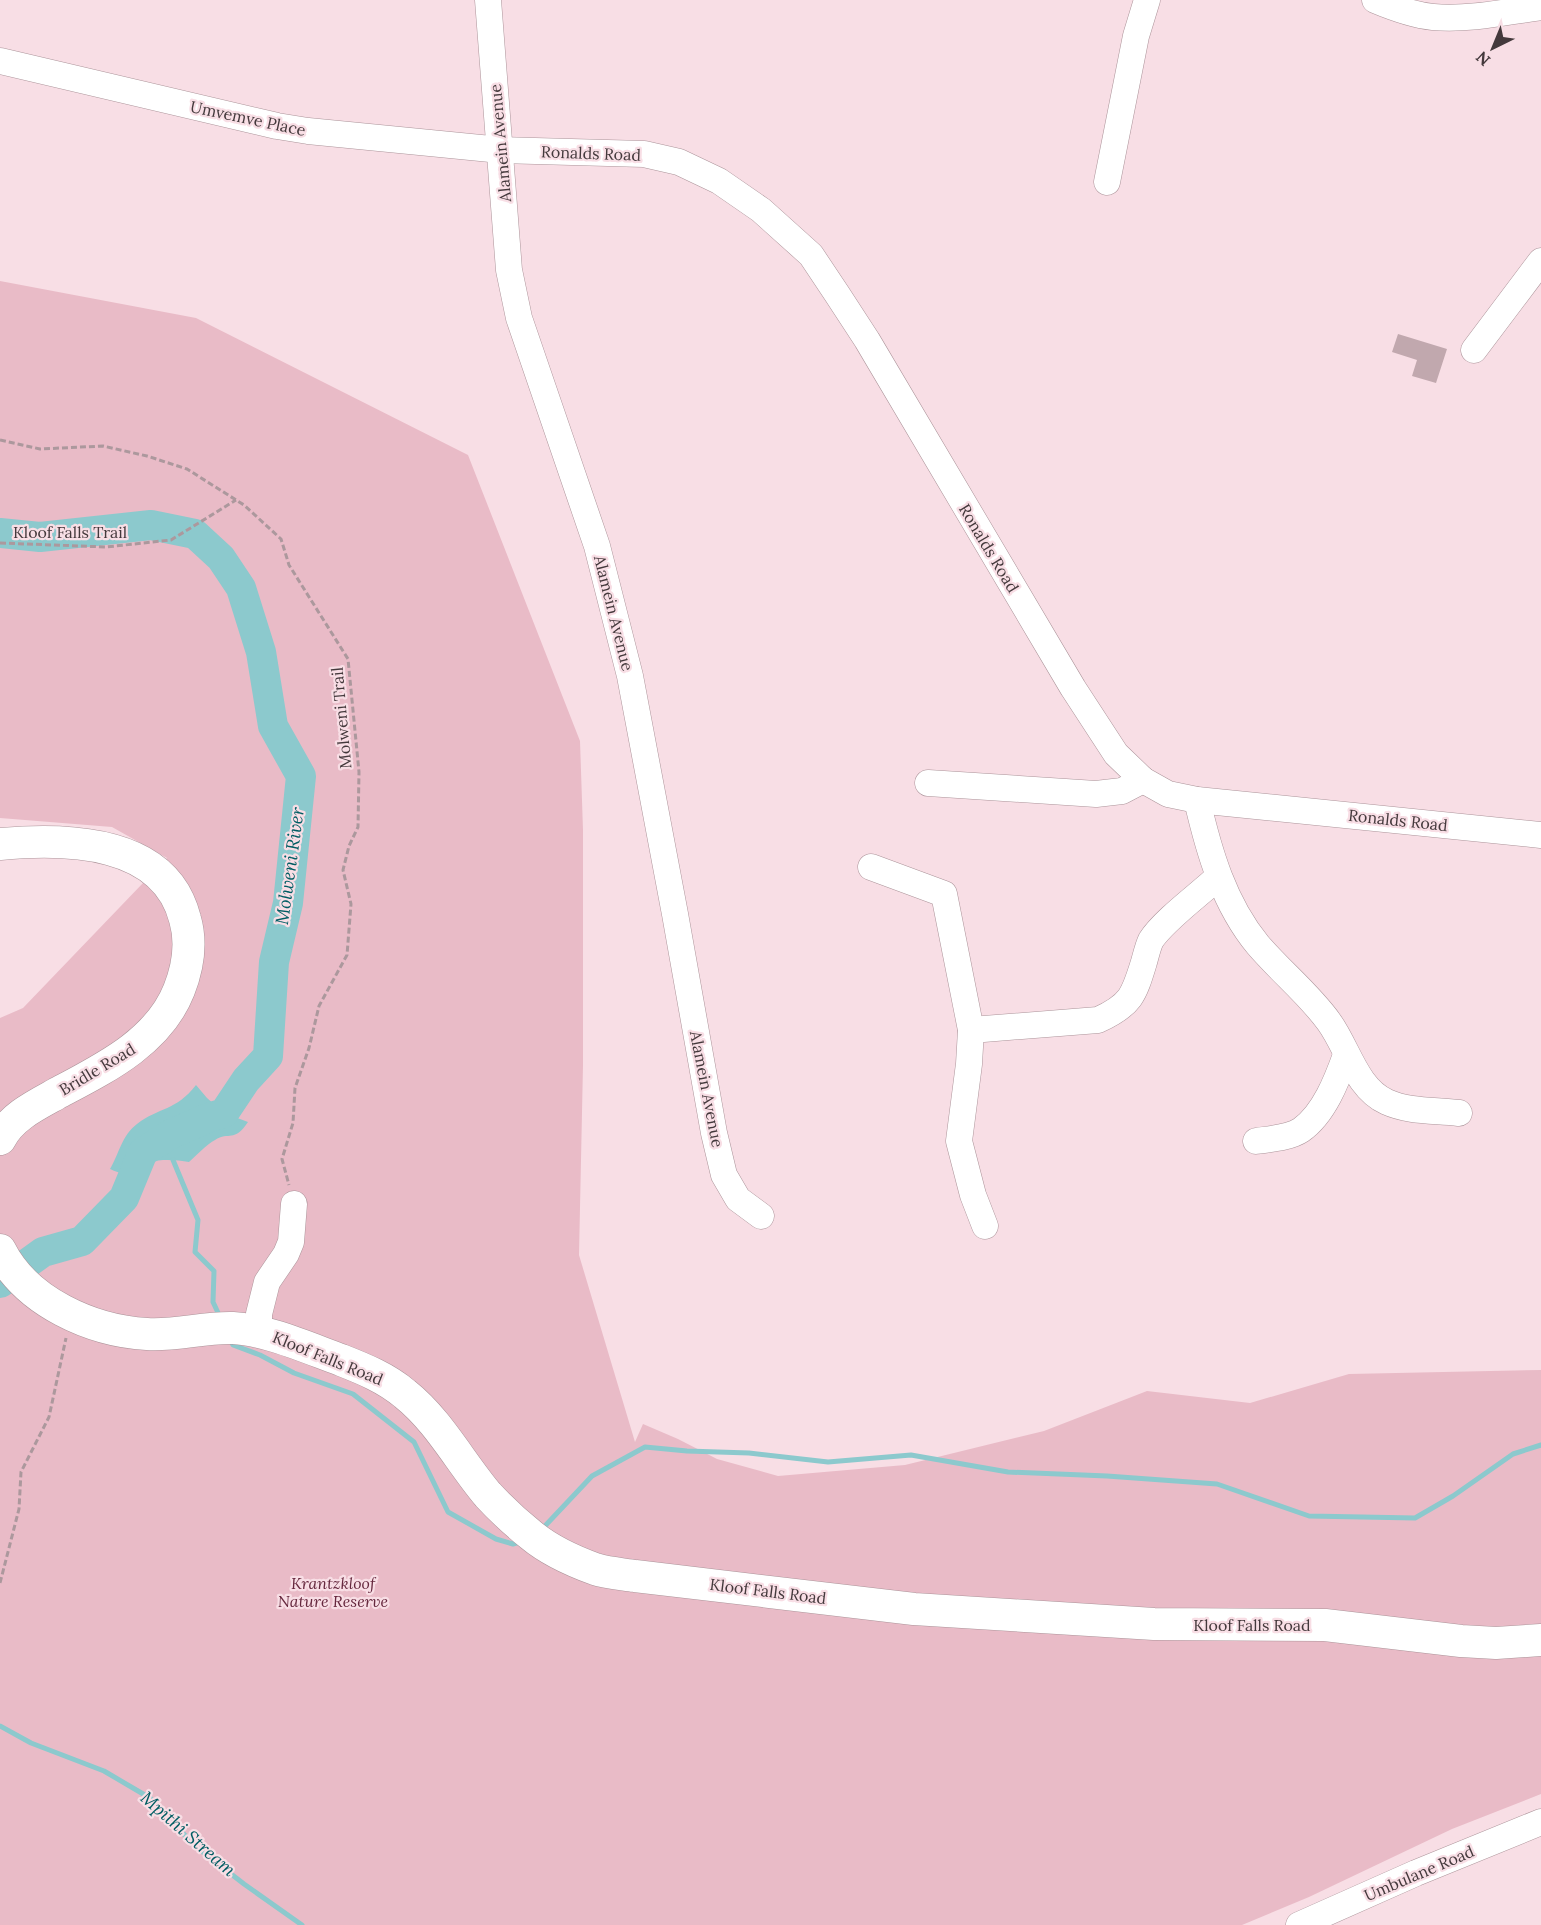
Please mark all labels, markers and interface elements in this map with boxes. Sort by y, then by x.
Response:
north arrow [1463,18,1523,78]
text: N [1471,47,1494,71]
street label: Alamein Avenue [485,83,515,204]
street label: Umvemve Place [189,96,308,140]
street label: Ronalds Road [541,141,642,165]
street label: Ronalds Road [955,500,1024,596]
street label: Kloof Falls Trail [13,522,127,542]
street label: Alamein Avenue [590,552,638,673]
street label: Molweni Trail [327,666,355,770]
water label: Molweni River [270,805,309,926]
street label: Ronalds Road [1347,805,1449,835]
street label: Alamein Avenue [686,1028,728,1149]
street label: Bridle Road [55,1038,139,1100]
street label: Kloof Falls Road [270,1327,387,1389]
park label: Krantzkloof Nature Reserve [278,1573,389,1611]
street label: Kloof Falls Road [709,1574,828,1608]
street label: Kloof Falls Road [1193,1615,1311,1635]
water label: Mpithi Stream [136,1786,241,1881]
street label: Umbulane Road [1361,1841,1477,1905]

